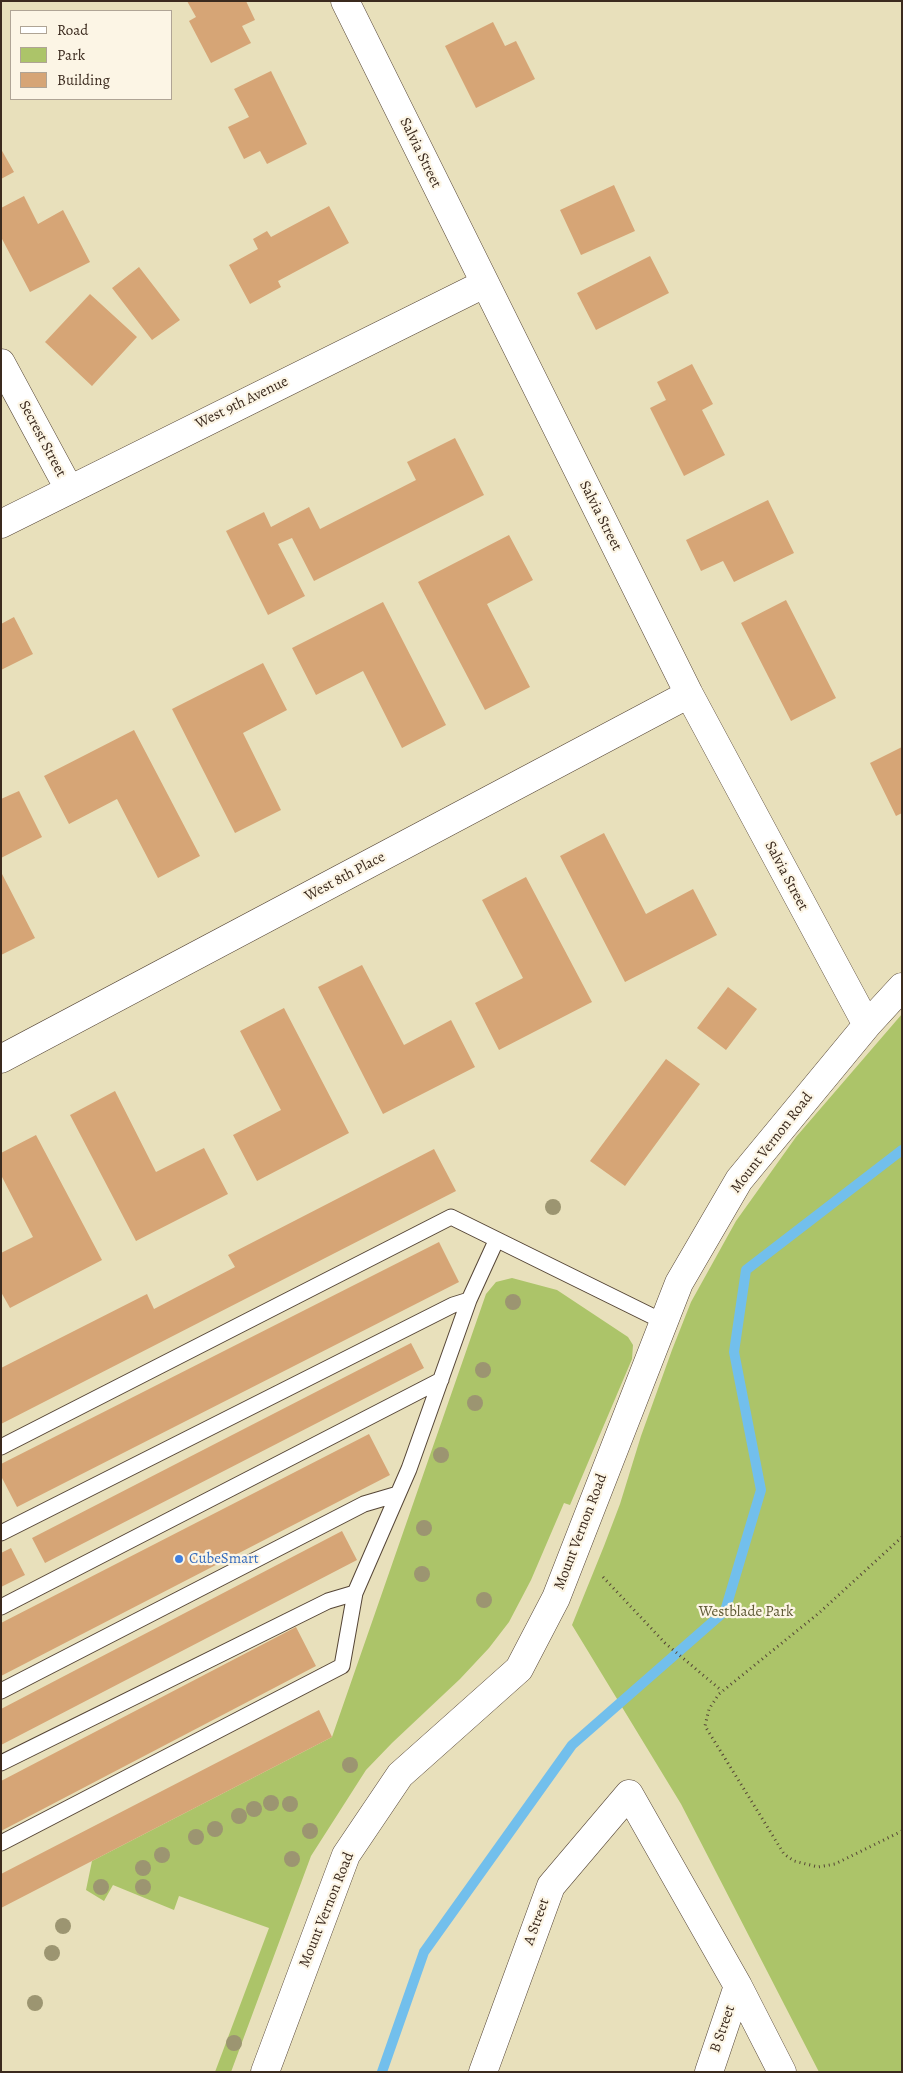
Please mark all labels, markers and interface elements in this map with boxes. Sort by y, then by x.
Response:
legend [10,10,172,100]
text: Road [57,20,88,40]
text: Park [57,45,85,65]
text: Building [57,70,110,90]
street label: Salvia Street [395,115,445,191]
street label: West 9th Avenue [193,373,291,433]
street label: Secrest Street [14,398,70,480]
street label: Salvia Street [575,478,625,554]
street label: Salvia Street [760,838,812,914]
street label: West 8th Place [302,848,388,906]
street label: Mount Vernon Road [727,1089,817,1197]
street label: Mount Vernon Road [551,1471,611,1593]
place label: CubeSmart [189,1550,259,1568]
marker: CubeSmart [173,1553,185,1565]
park label: Westblade Park [699,1603,793,1621]
street label: Mount Vernon Road [296,1850,358,1970]
street label: A Street [520,1896,554,1948]
street label: B Street [707,2003,739,2055]

